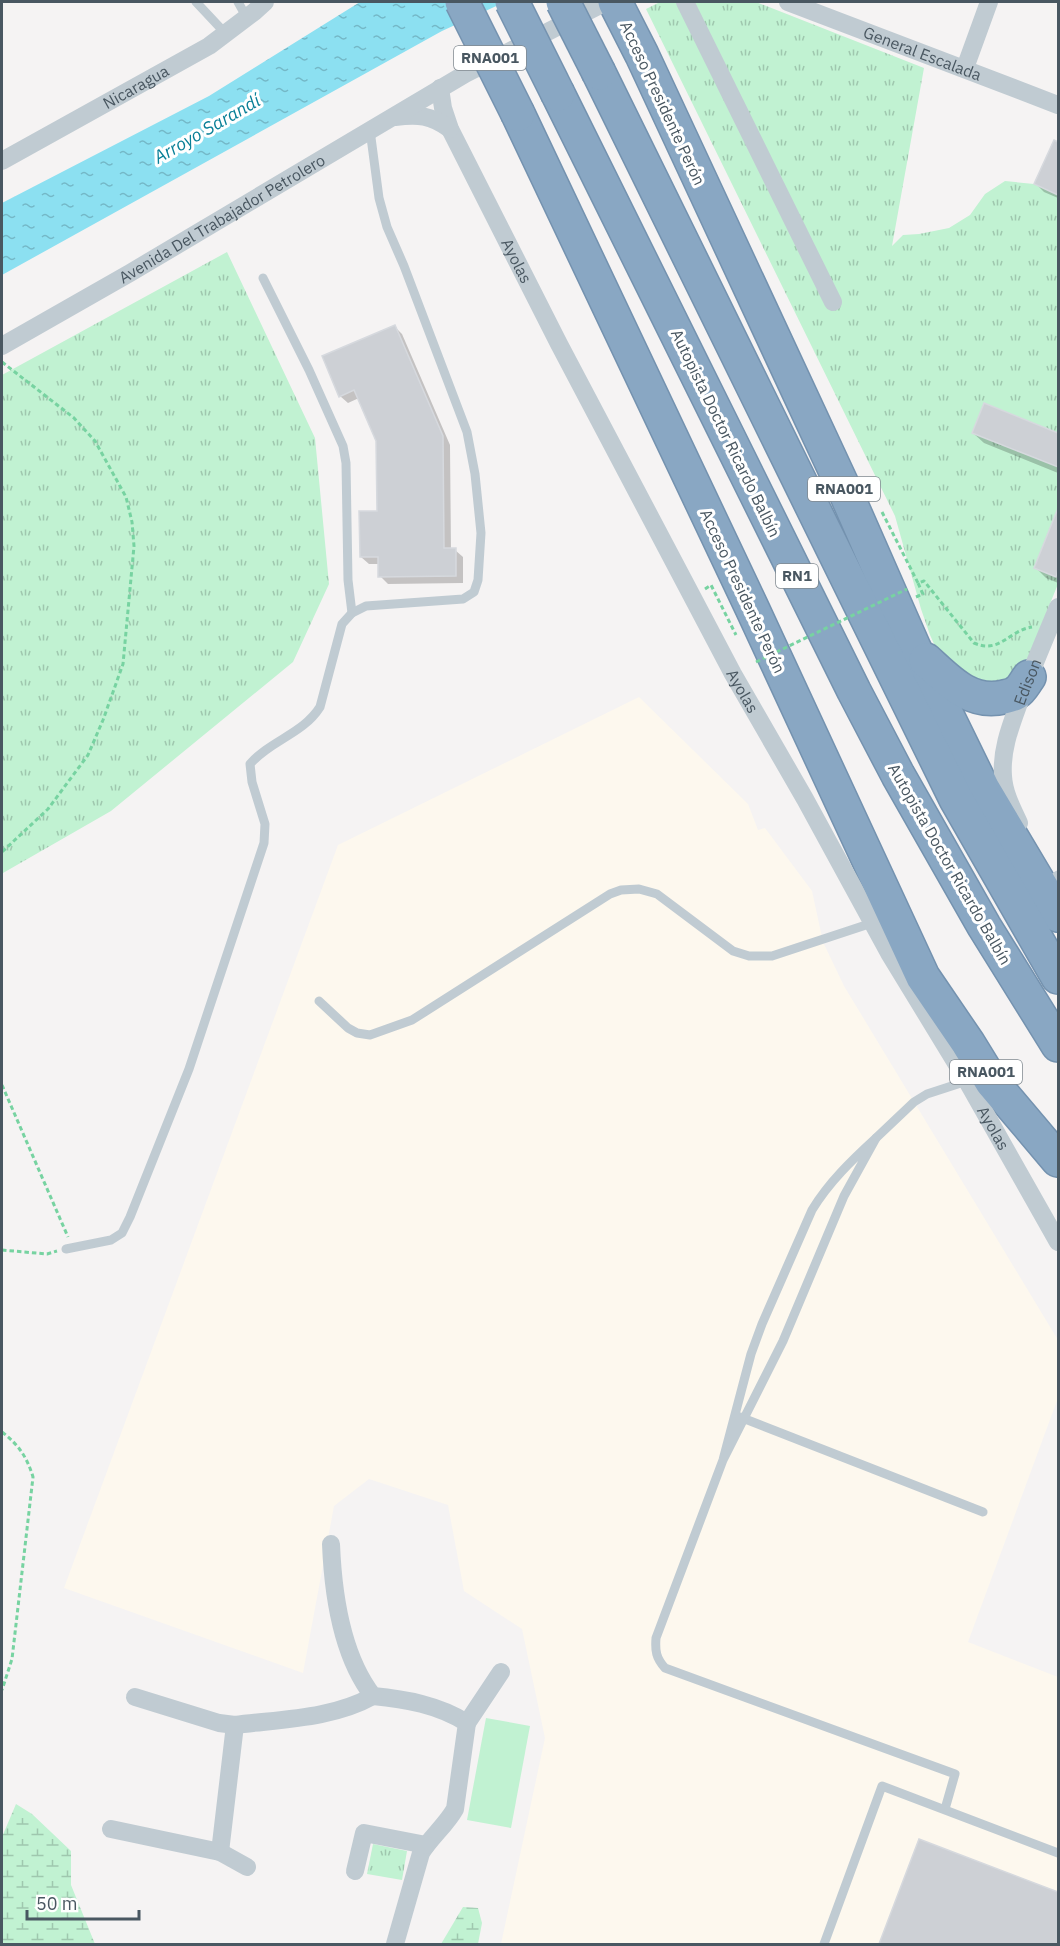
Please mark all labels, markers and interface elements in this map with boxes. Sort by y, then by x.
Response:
street label: Acceso Presidente Perón [616,18,710,188]
street label: General Escalada [861,22,985,85]
road number: RNA001 [454,46,526,70]
street label: Nicaragua [99,60,173,113]
water label: Arroyo Sarandí [148,88,266,169]
street label: Avenida Del Trabajador Petrolero [115,150,328,287]
street label: Ayolas [497,235,536,286]
street label: Autopista Doctor Ricardo Balbín [667,326,785,540]
road number: RNA001 [808,477,880,501]
street label: Acceso Presidente Perón [696,506,790,676]
road number: RN1 [776,564,818,588]
street label: Edison [1009,656,1045,708]
street label: Ayolas [722,665,763,717]
street label: Autopista Doctor Ricardo Balbín [884,760,1016,968]
road number: RNA001 [950,1060,1022,1084]
street label: Ayolas [973,1102,1014,1154]
scale bar [27,1883,140,1921]
text: 50 m [36,1892,78,1915]

